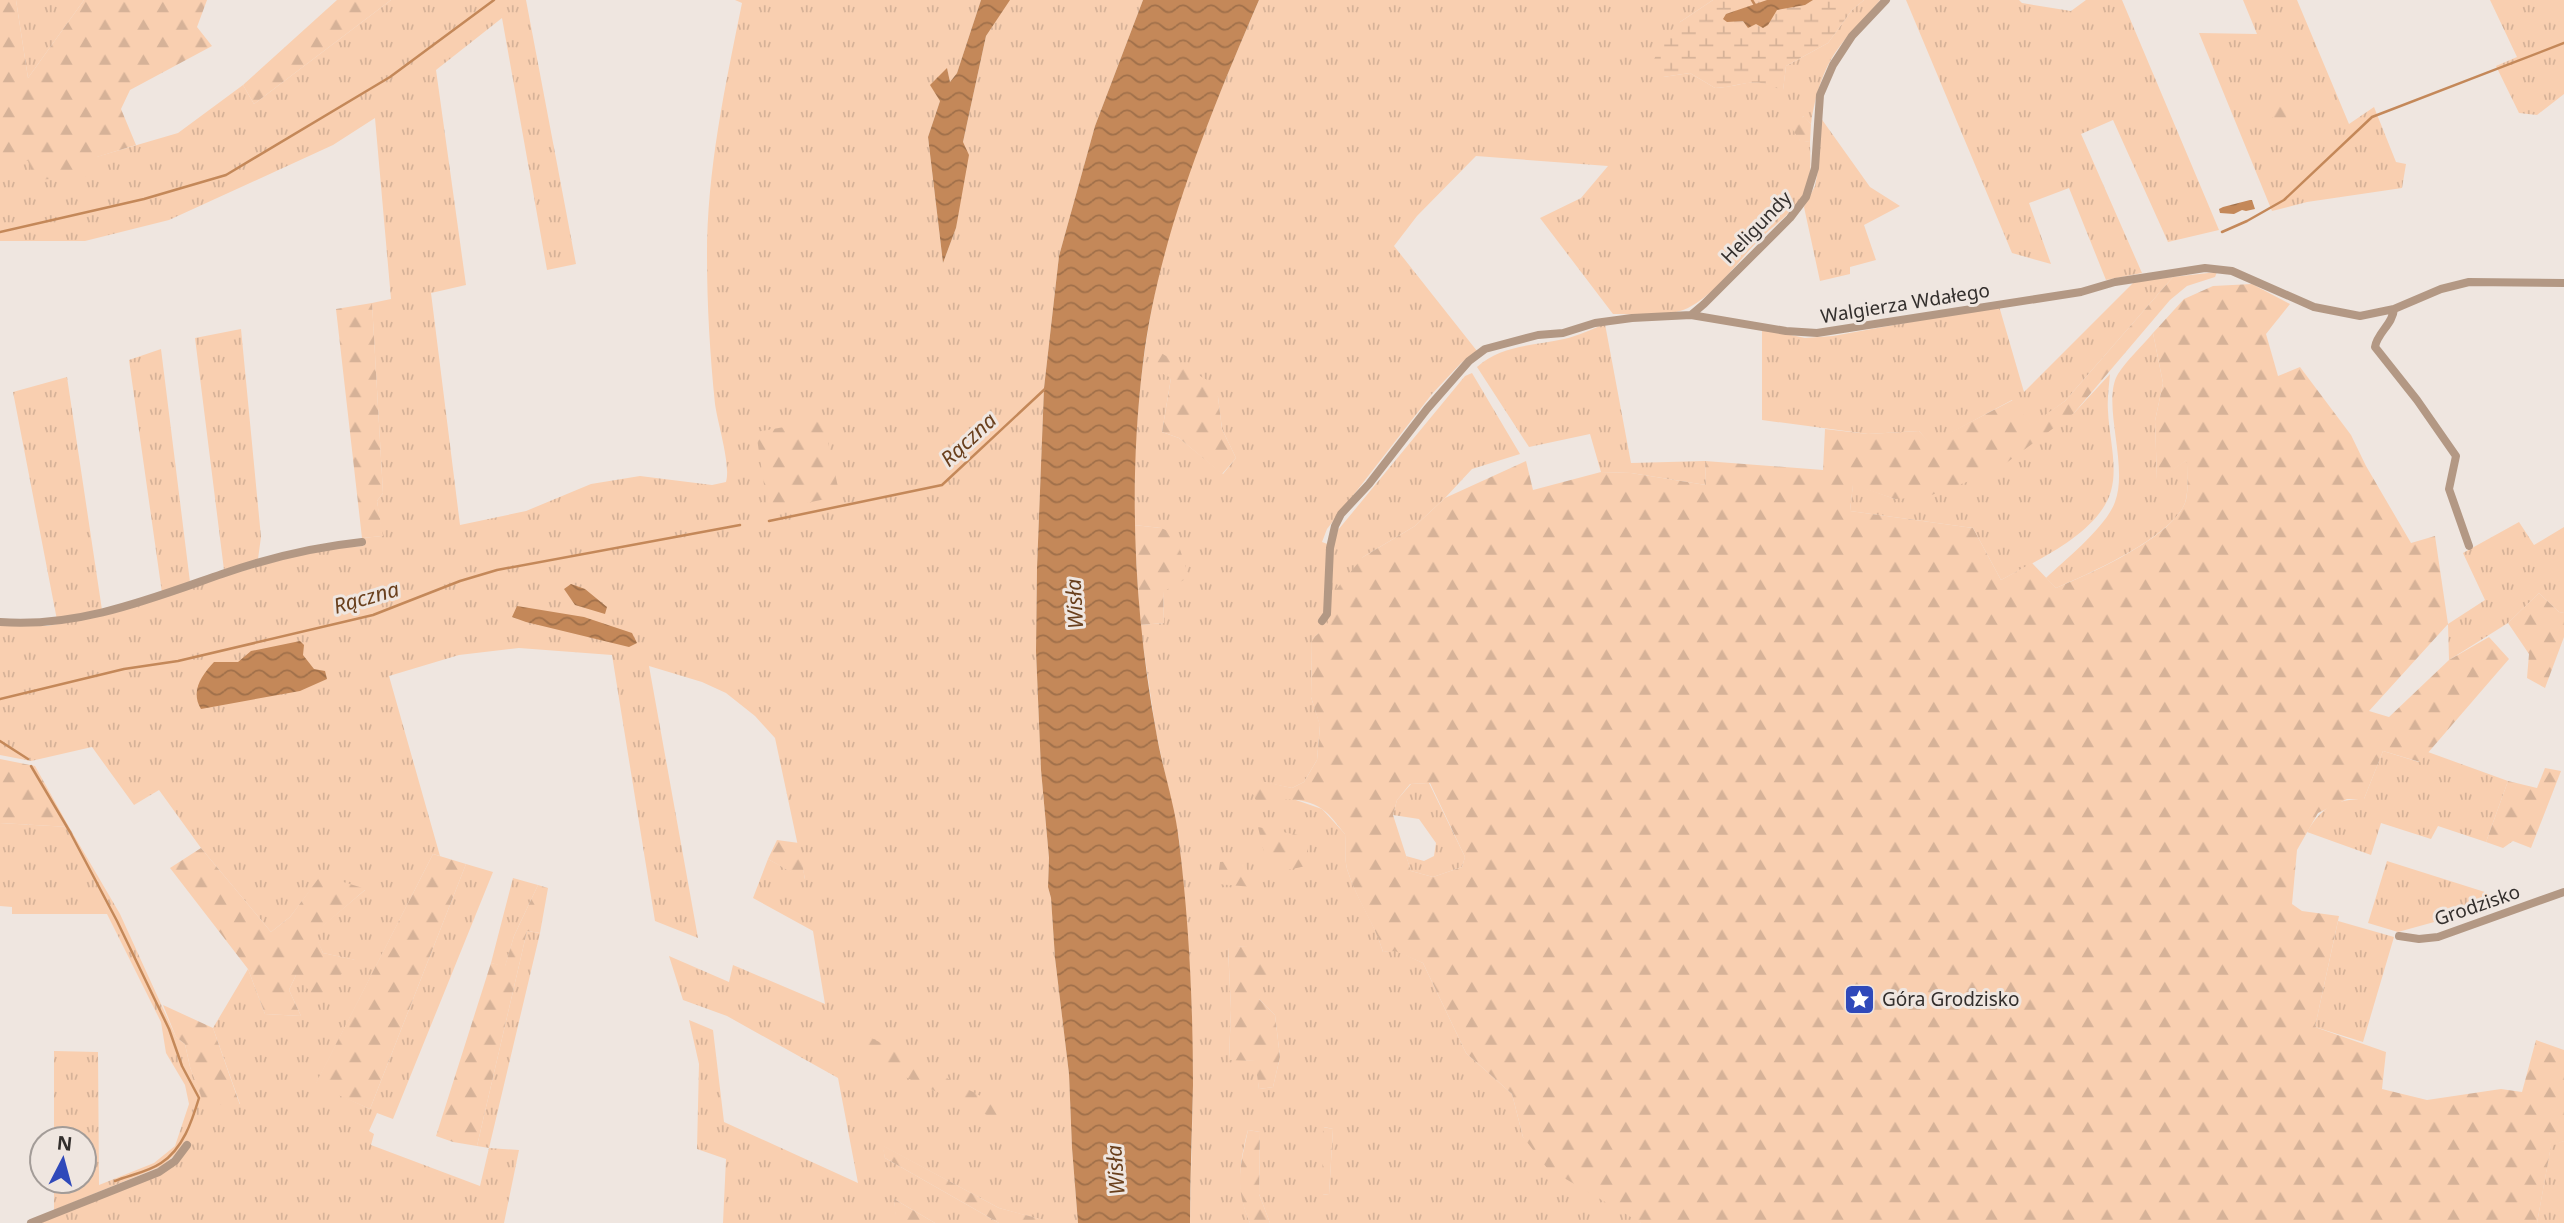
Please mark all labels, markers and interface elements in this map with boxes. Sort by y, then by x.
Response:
street label: Heligundy [1715,185,1797,269]
street label: Walgierza Wdałego [1819,277,1991,329]
water label: Rączna [934,406,1002,472]
water label: Rączna [330,574,402,620]
water label: Wisła [1059,578,1089,630]
street label: Grodzisko [2431,878,2523,932]
place icon: Góra Grodzisko [1842,982,1876,1016]
place label: Góra Grodzisko [1882,986,2019,1012]
north arrow [28,1125,98,1195]
text: N [56,1129,74,1157]
water label: Wisła [1099,1144,1131,1196]

